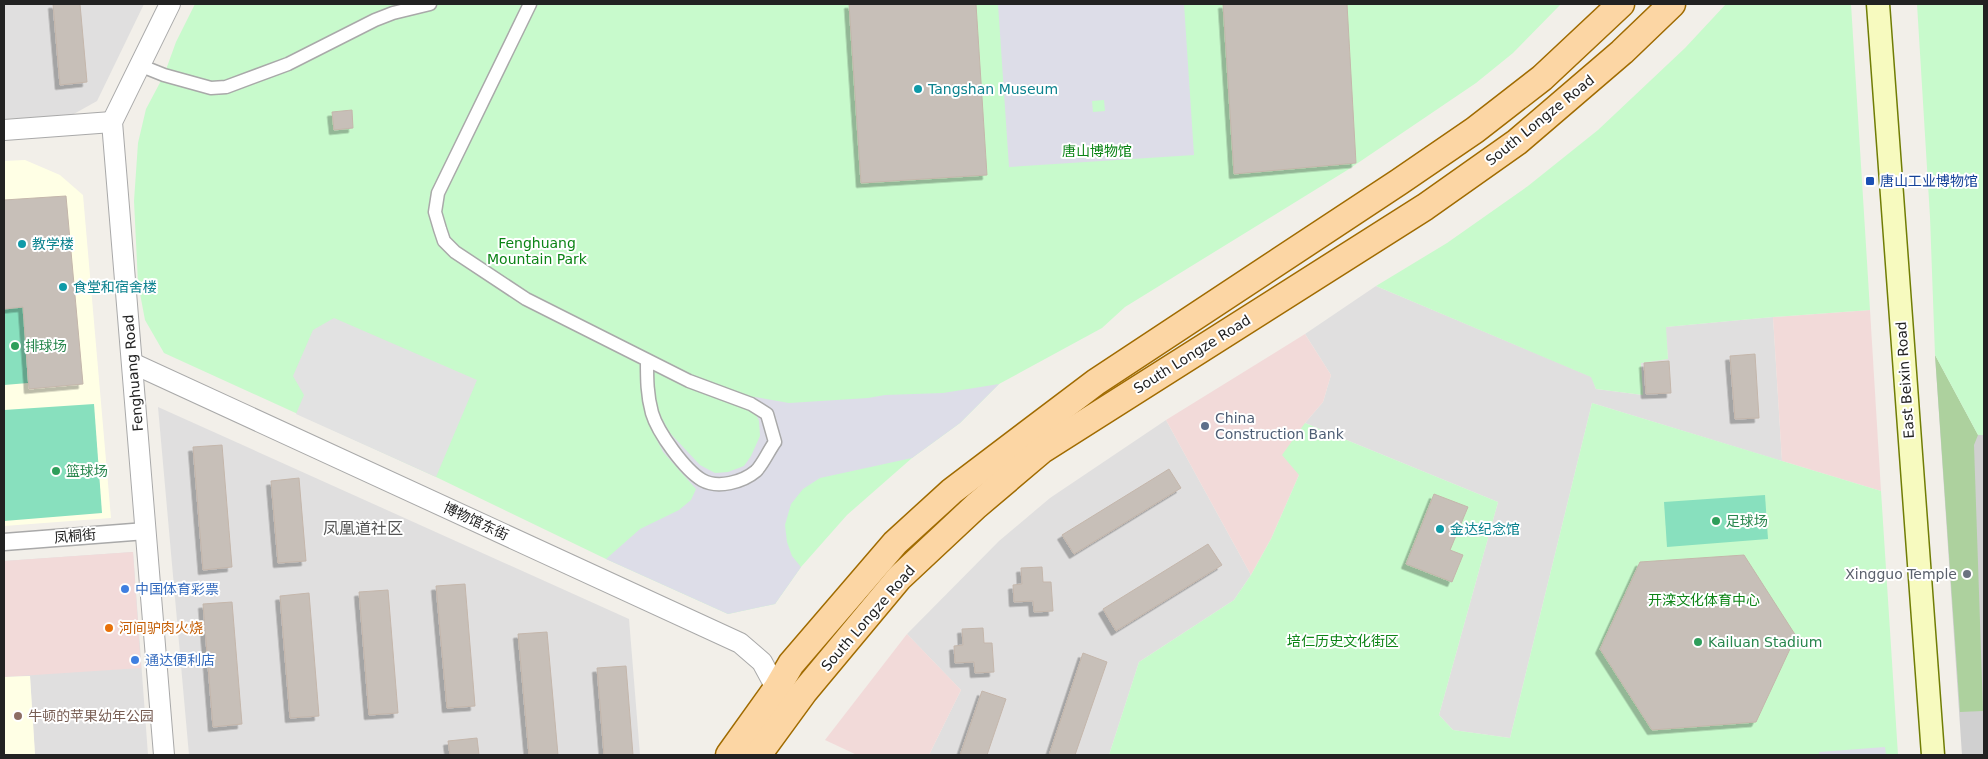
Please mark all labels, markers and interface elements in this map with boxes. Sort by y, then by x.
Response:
street label: South Longze Road [1483,71,1597,169]
place label: Tangshan Museum [927,81,1058,97]
marker: Tangshan Museum [912,83,924,95]
park label: 唐山博物馆 [1062,143,1132,159]
place label: 唐山工业博物馆 [1880,173,1978,189]
marker: 唐山工业博物馆 [1864,175,1876,187]
park label: Fenghuang Mountain Park [487,235,588,267]
place label: 教学楼 [32,236,74,252]
marker: 教学楼 [16,238,28,250]
place label: 食堂和宿舍楼 [73,279,157,295]
marker: 食堂和宿舍楼 [57,281,69,293]
street label: South Longze Road [1131,312,1253,396]
street label: Fenghuang Road [120,314,146,432]
street label: East Beixin Road [1893,321,1917,439]
place label: 排球场 [25,338,67,354]
marker: 排球场 [9,340,21,352]
place label: China Construction Bank [1215,410,1345,442]
marker: China Construction Bank [1199,420,1211,432]
place label: 篮球场 [66,463,108,479]
marker: 篮球场 [50,465,62,477]
street label: 博物馆东街 [441,499,511,543]
place label: 足球场 [1726,513,1768,529]
marker: 足球场 [1710,515,1722,527]
district label: 凤凰道社区 [323,519,403,538]
place label: 金达纪念馆 [1450,521,1520,537]
marker: 金达纪念馆 [1434,523,1446,535]
street label: 凤桐街 [53,526,97,546]
street label: South Longze Road [818,562,918,674]
place label: Xingguo Temple [1845,566,1957,582]
marker: Xingguo Temple [1961,568,1973,580]
place label: 中国体育彩票 [135,581,219,597]
marker: 中国体育彩票 [119,583,131,595]
park label: 开滦文化体育中心 [1648,592,1760,608]
place label: 河间驴肉火烧 [119,620,203,636]
marker: 河间驴肉火烧 [103,622,115,634]
park label: 培仁历史文化街区 [1287,633,1399,649]
place label: Kailuan Stadium [1708,634,1822,650]
marker: Kailuan Stadium [1692,636,1704,648]
place label: 通达便利店 [145,652,215,668]
marker: 通达便利店 [129,654,141,666]
place label: 牛顿的苹果幼年公园 [28,708,154,724]
marker: 牛顿的苹果幼年公园 [12,710,24,722]

